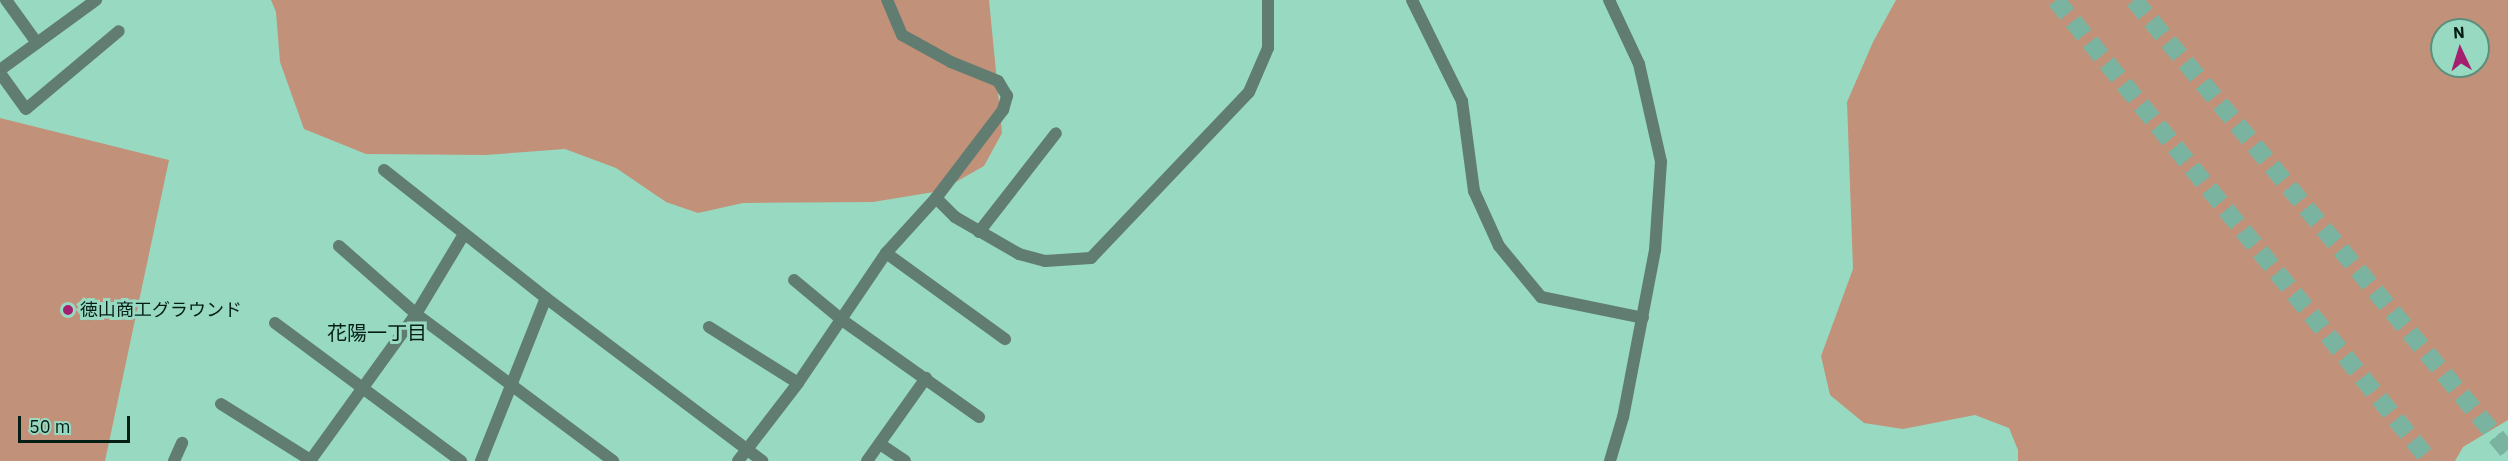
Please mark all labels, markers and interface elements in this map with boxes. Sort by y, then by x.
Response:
north arrow [2430,18,2490,78]
text: N [2452,22,2465,42]
place label: 徳山商工グラウンド [80,299,242,321]
marker: 徳山商工グラウンド [61,303,75,317]
district label: 花陽一丁目 [327,320,427,344]
scale bar [21,404,134,442]
text: 50 m [29,415,71,438]

